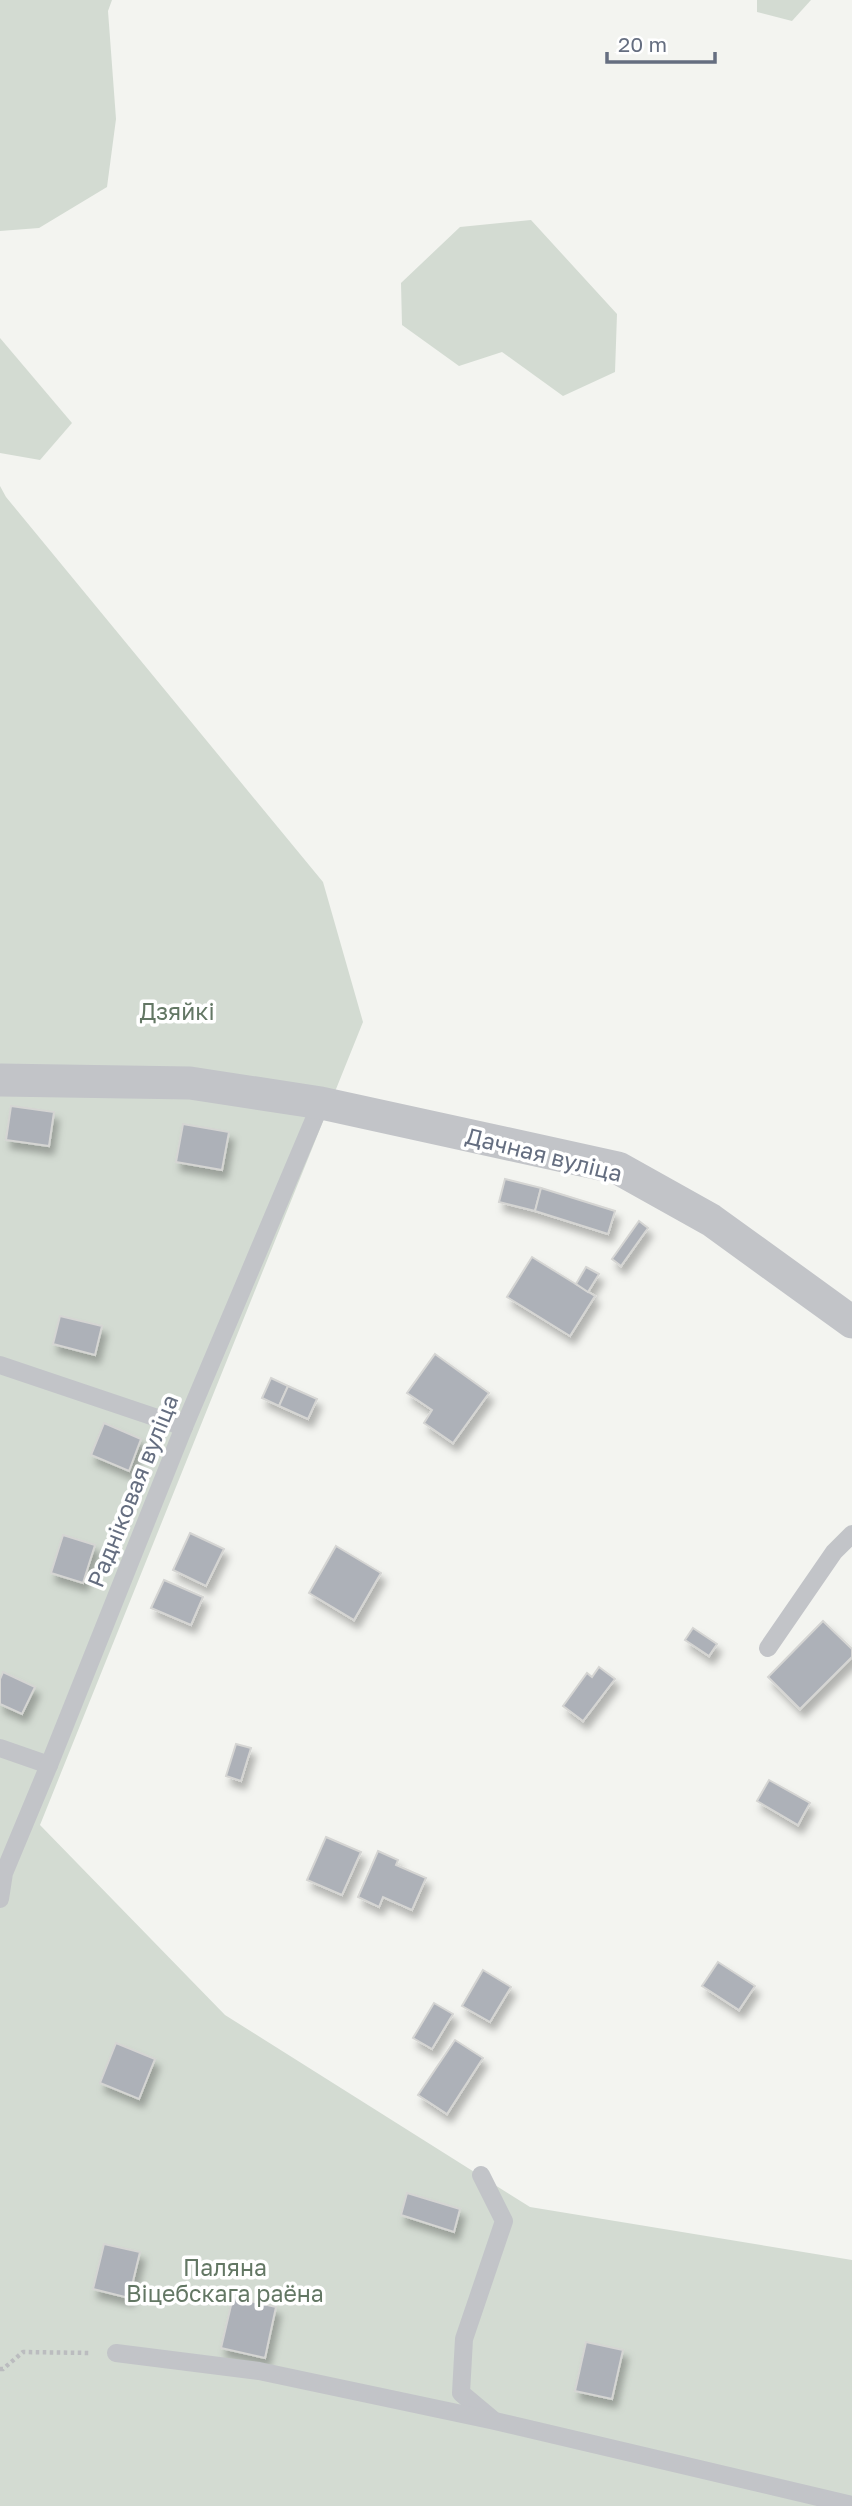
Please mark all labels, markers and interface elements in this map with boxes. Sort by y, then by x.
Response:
scale bar [607,21,716,65]
text: 20 m [618,31,667,57]
park label: Дзяйкі [139,997,215,1025]
street label: Дачная вуліца [463,1121,625,1187]
street label: Радніковая вуліца [81,1390,184,1591]
park label: Паляна Віцебскага раёна [126,2253,324,2307]

